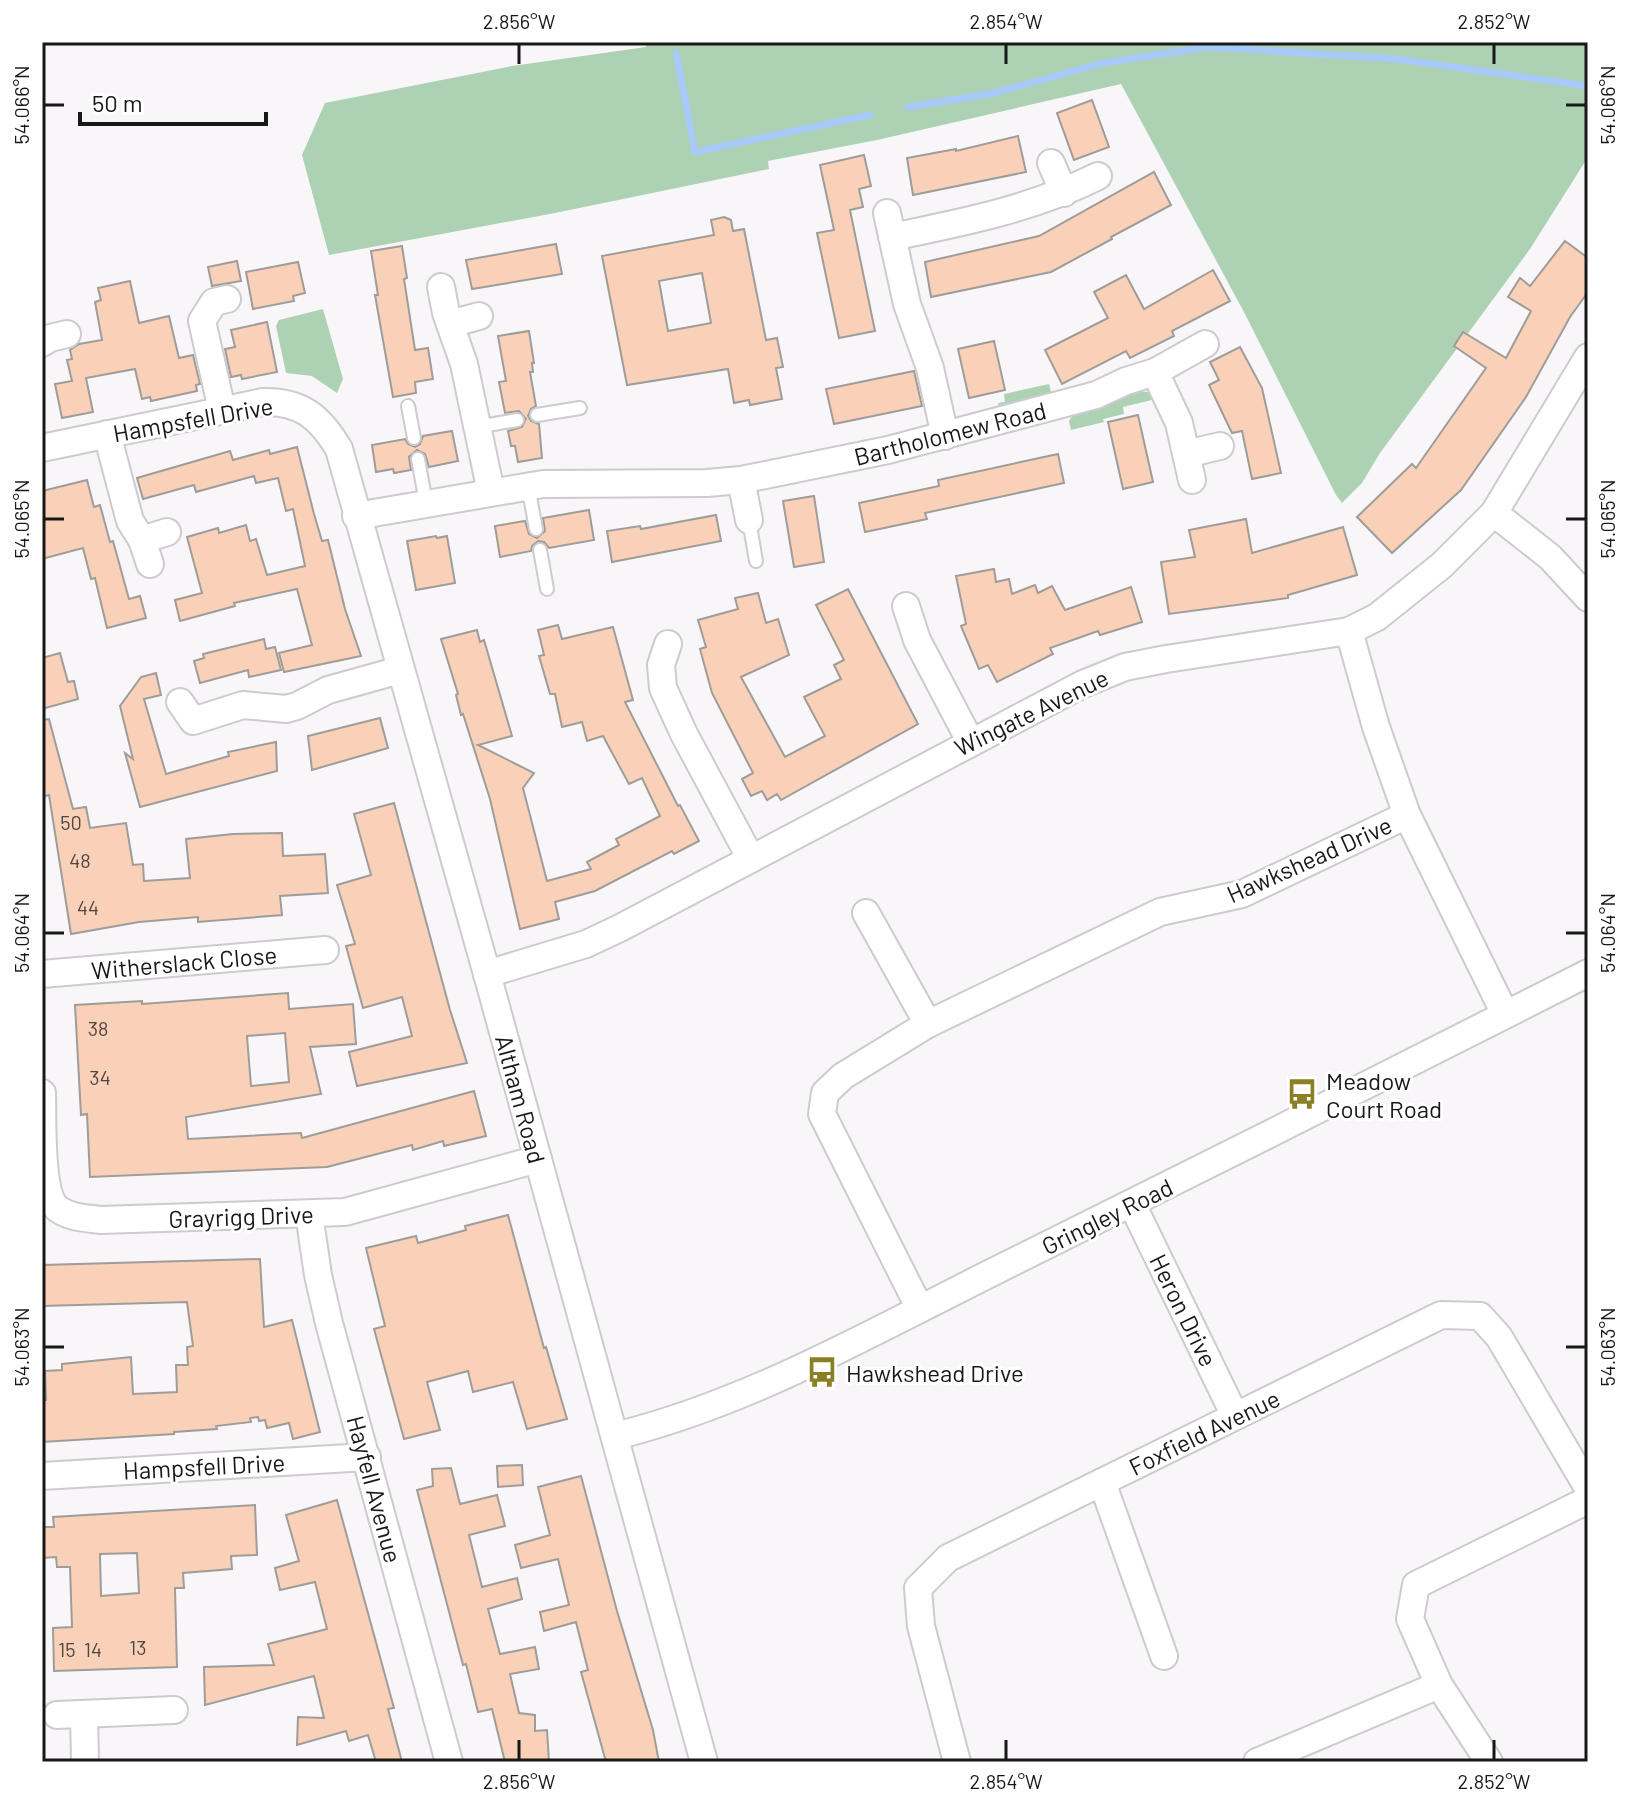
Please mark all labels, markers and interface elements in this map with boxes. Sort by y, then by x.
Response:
text: 2.856°W [483,9,556,33]
text: 2.854°W [969,9,1043,33]
text: 2.852°W [1458,9,1531,33]
text: 54.066°N [9,65,33,145]
text: 54.066°N [1595,65,1619,145]
scale bar [80,76,266,126]
text: 50 m [92,88,143,117]
street label: Hampsfell Drive [111,391,275,447]
street label: Bartholomew Road [851,395,1049,471]
text: 54.065°N [9,479,33,559]
text: 54.065°N [1595,479,1619,559]
street label: Wingate Avenue [949,662,1113,762]
house number: 50 [60,810,82,834]
street label: Hawkshead Drive [1222,810,1396,908]
house number: 48 [69,848,91,872]
text: 54.064°N [9,893,33,973]
text: 54.064°N [1595,893,1619,973]
house number: 44 [77,895,99,919]
street label: Witherslack Close [90,939,278,985]
house number: 38 [88,1016,108,1040]
street label: Altham Road [490,1032,552,1166]
house number: 34 [89,1065,111,1089]
place label: Meadow Court Road [1326,1066,1442,1123]
bus stop icon: Meadow Court Road [1285,1077,1319,1111]
street label: Gringley Road [1037,1172,1177,1260]
street label: Grayrigg Drive [168,1199,314,1233]
street label: Heron Drive [1144,1249,1224,1371]
text: 54.063°N [9,1307,33,1387]
text: 54.063°N [1595,1307,1619,1387]
bus stop icon: Hawkshead Drive [805,1355,839,1389]
place label: Hawkshead Drive [846,1358,1024,1387]
street label: Foxfield Avenue [1124,1383,1284,1481]
street label: Hayfell Avenue [341,1412,409,1566]
street label: Hampsfell Drive [122,1447,286,1485]
house number: 13 [129,1635,147,1659]
house number: 15 [58,1637,76,1661]
house number: 14 [84,1637,102,1661]
text: 2.856°W [483,1769,556,1793]
text: 2.854°W [969,1769,1043,1793]
text: 2.852°W [1458,1769,1531,1793]

